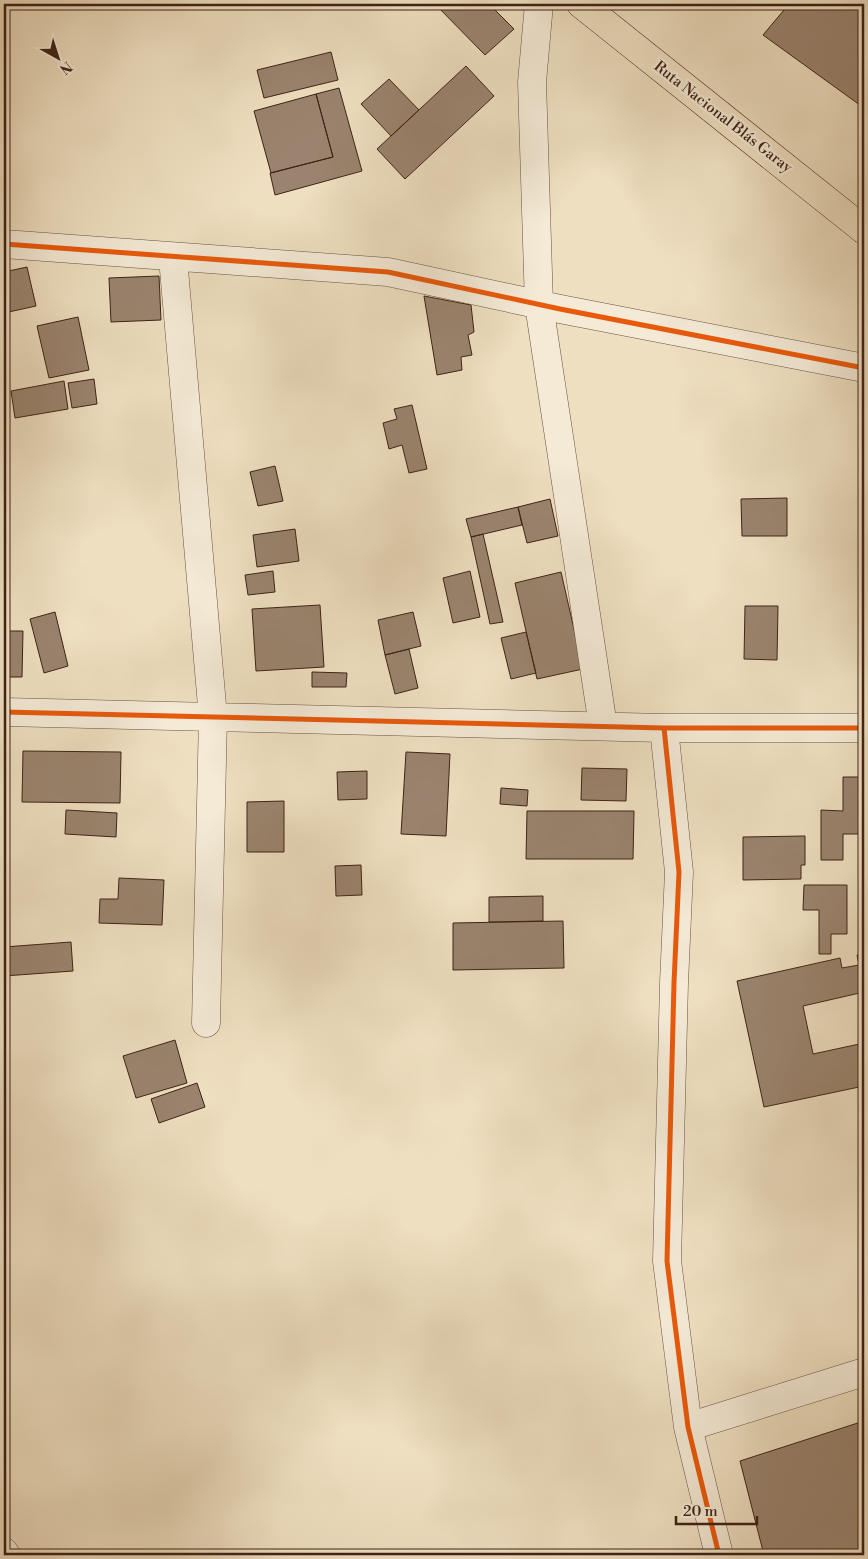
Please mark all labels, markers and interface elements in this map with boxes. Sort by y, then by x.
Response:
north arrow [32,32,82,82]
text: N [56,57,76,78]
street label: Ruta Nacional Blás Garay [650,57,797,177]
scale bar [676,1494,757,1526]
text: 20 m [683,1502,718,1521]

